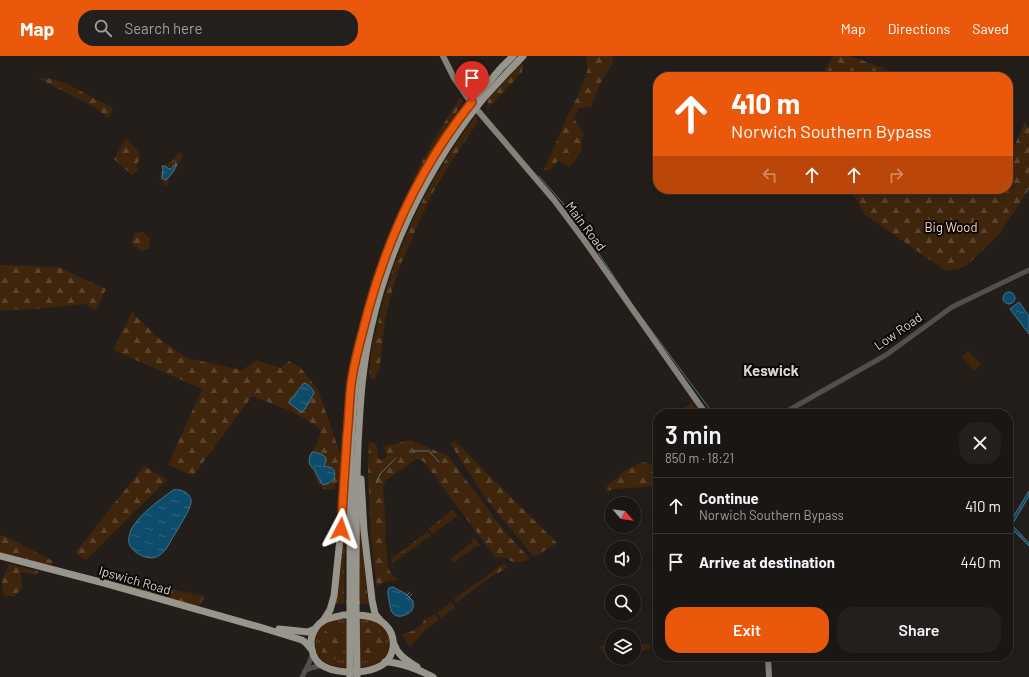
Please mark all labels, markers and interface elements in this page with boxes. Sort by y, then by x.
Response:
search box [78,10,358,46]
text: Map [20,17,54,40]
icon: search [92,17,114,39]
text: Search here [124,19,202,37]
text: Map [841,20,866,37]
text: Directions [888,20,950,37]
text: Saved [972,20,1009,37]
pin [455,61,489,102]
icon: arrive [461,67,483,89]
text: 410 m [731,86,800,120]
icon: ahead [665,88,717,140]
text: Norwich Southern Bypass [731,120,931,142]
icon: left [759,164,781,186]
icon: ahead [801,164,823,186]
icon: ahead [843,164,865,186]
icon: right [885,164,907,186]
street label: Main Road [562,198,610,254]
park label: Big Wood [924,219,978,235]
street label: Low Road [871,309,925,353]
district label: Keswick [743,361,799,379]
text: 3 min [665,420,722,449]
button: close [959,422,1001,464]
text: 850 m · 18:21 [665,450,734,466]
text: Continue [699,489,759,507]
icon: ahead [665,495,687,517]
north arrow [605,497,641,533]
map controls [605,497,641,665]
text: 410 m [965,497,1001,515]
text: Norwich Southern Bypass [699,507,844,523]
position arrow [320,508,362,550]
button: sound [605,541,641,577]
icon: arrive [665,551,687,573]
text: Arrive at destination [699,553,835,571]
text: 440 m [961,553,1001,571]
street label: Ipswich Road [97,562,173,598]
button: search [605,585,641,621]
button: Exit [665,607,829,653]
button: Share [837,607,1001,653]
button: layers [605,629,641,665]

